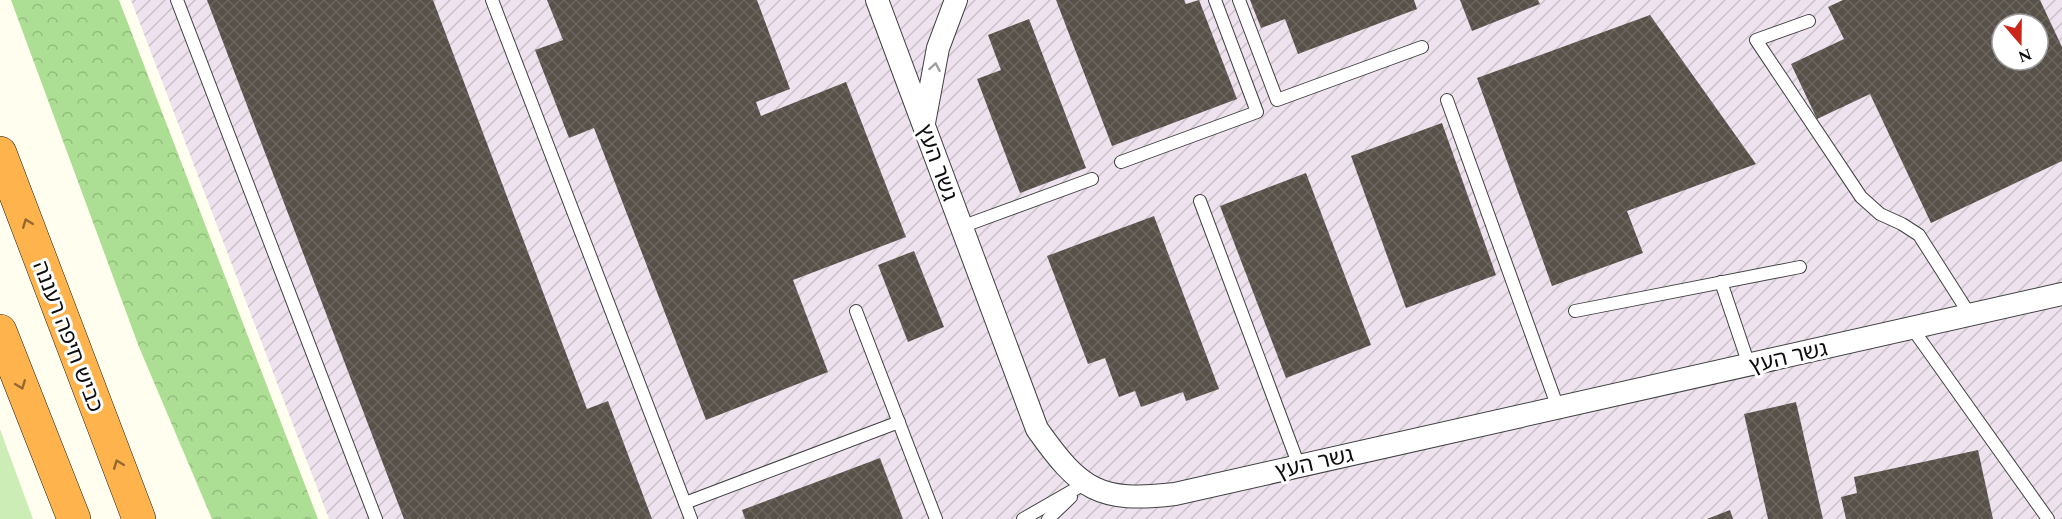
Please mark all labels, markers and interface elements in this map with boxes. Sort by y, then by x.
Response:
north arrow [1990,12,2050,72]
text: N [2015,42,2035,69]
one-way arrow [928,62,941,72]
street label: גשר העץ [907,119,966,206]
one-way arrow [21,218,34,229]
street label: כביש חיפה רעננה [24,256,112,417]
street label: גשר העץ [1746,332,1831,382]
one-way arrow [14,379,27,390]
street label: גשר העץ [1272,438,1357,488]
one-way arrow [113,459,126,470]

